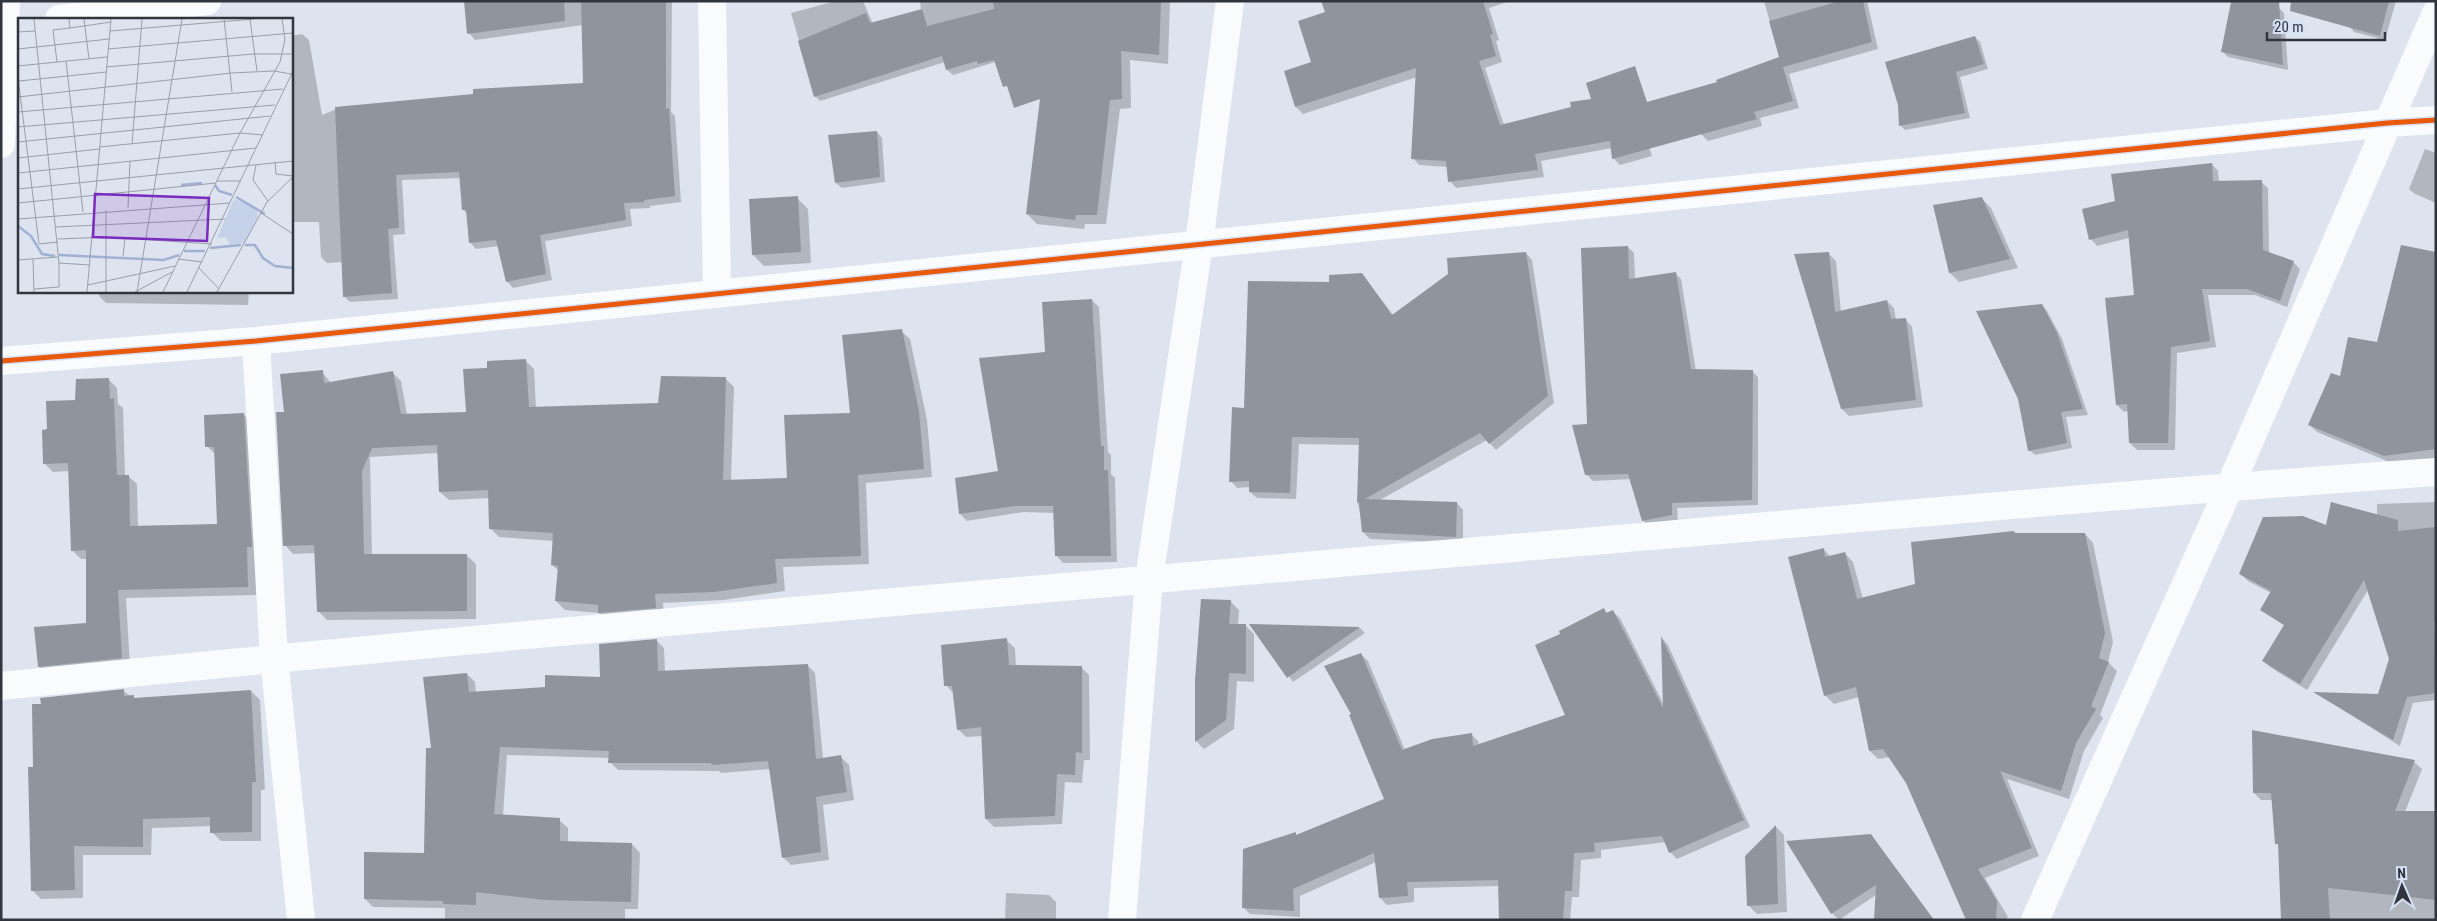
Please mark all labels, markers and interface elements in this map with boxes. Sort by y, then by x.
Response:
scale bar [2267,10,2384,42]
inset map [18,18,292,292]
text: 20 m [2274,18,2304,36]
north arrow [2377,861,2427,911]
text: N [2397,865,2406,881]

